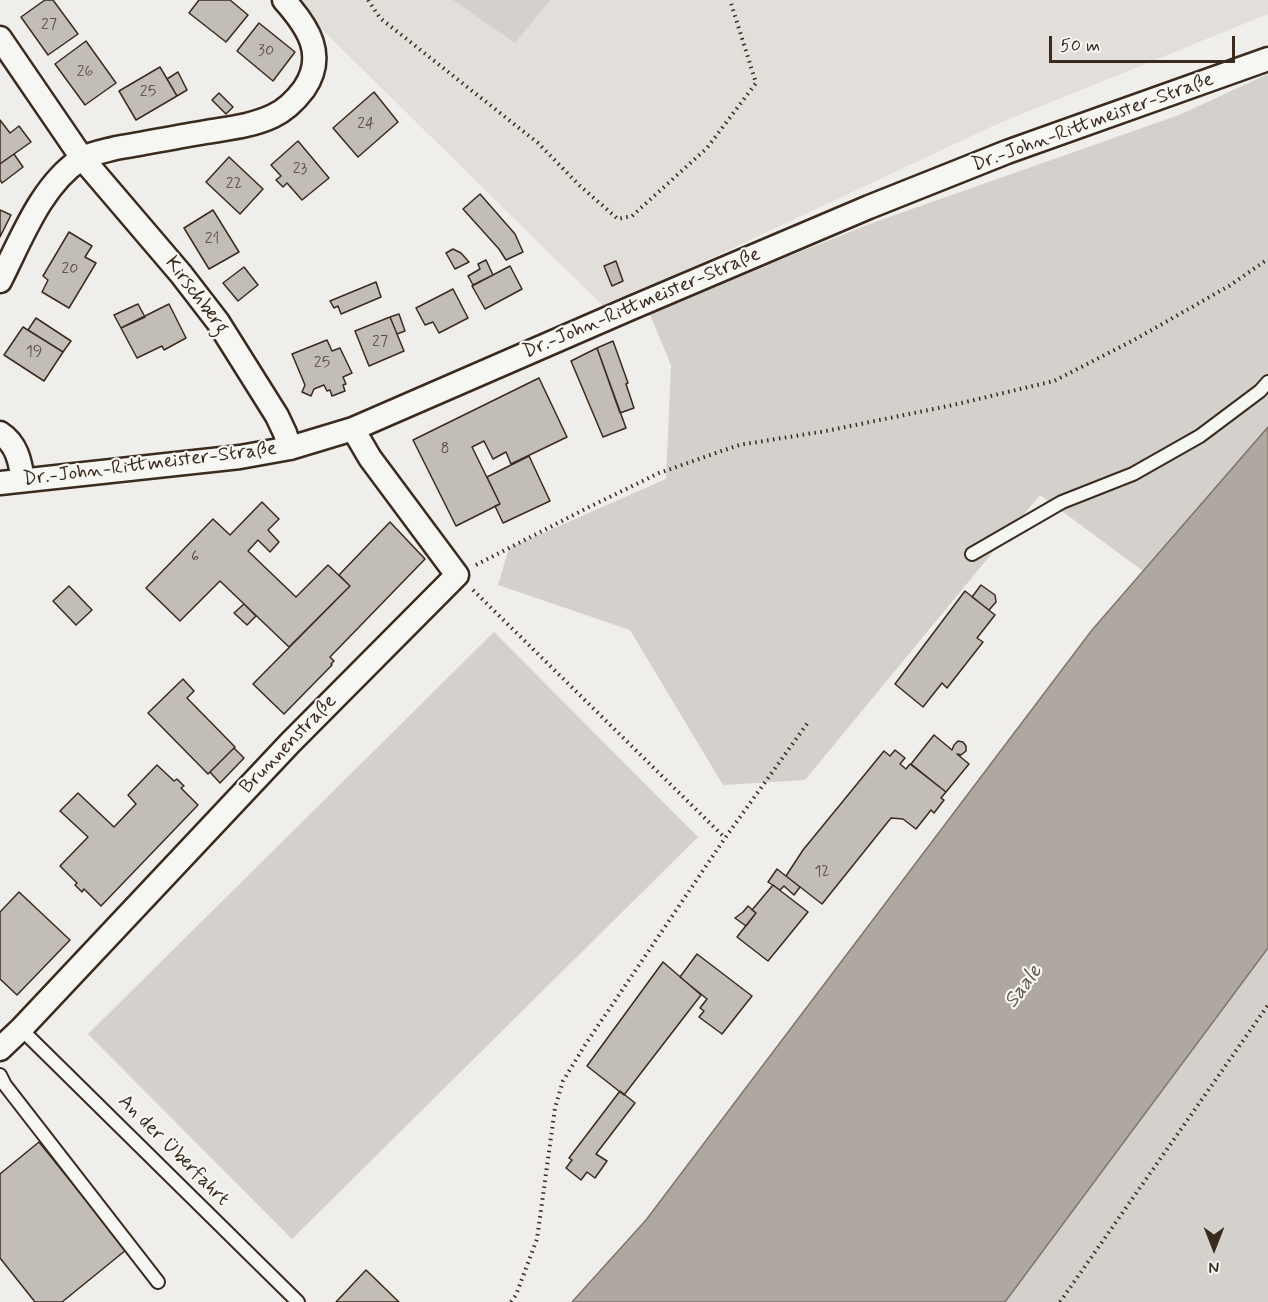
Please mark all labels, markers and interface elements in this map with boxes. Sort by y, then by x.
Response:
house number: 27 [41,16,57,36]
scale bar [1052,24,1238,62]
text: 50 m [1060,34,1100,58]
house number: 30 [258,42,274,62]
house number: 26 [77,63,93,83]
street label: Dr.-John-Rittmeister-Straße [969,68,1217,178]
house number: 25 [140,83,156,103]
house number: 24 [357,115,375,135]
house number: 23 [293,160,307,180]
house number: 22 [226,175,242,195]
house number: 21 [205,230,219,250]
street label: Dr.-John-Rittmeister-Straße [520,243,764,365]
street label: Kirschberg [159,252,233,340]
house number: 20 [62,260,78,280]
house number: 27 [372,333,388,353]
house number: 19 [26,343,42,363]
house number: 25 [314,354,330,374]
street label: Dr.-John-Rittmeister-Straße [22,438,278,492]
house number: 8 [440,440,450,460]
house number: 6 [191,548,199,568]
street label: Brunnenstraße [236,690,342,800]
house number: 12 [814,863,830,883]
water label: Saale [1000,960,1048,1014]
street label: An der Überfahrt [112,1090,234,1212]
north arrow [1184,1218,1244,1278]
text: N [1209,1256,1219,1277]

